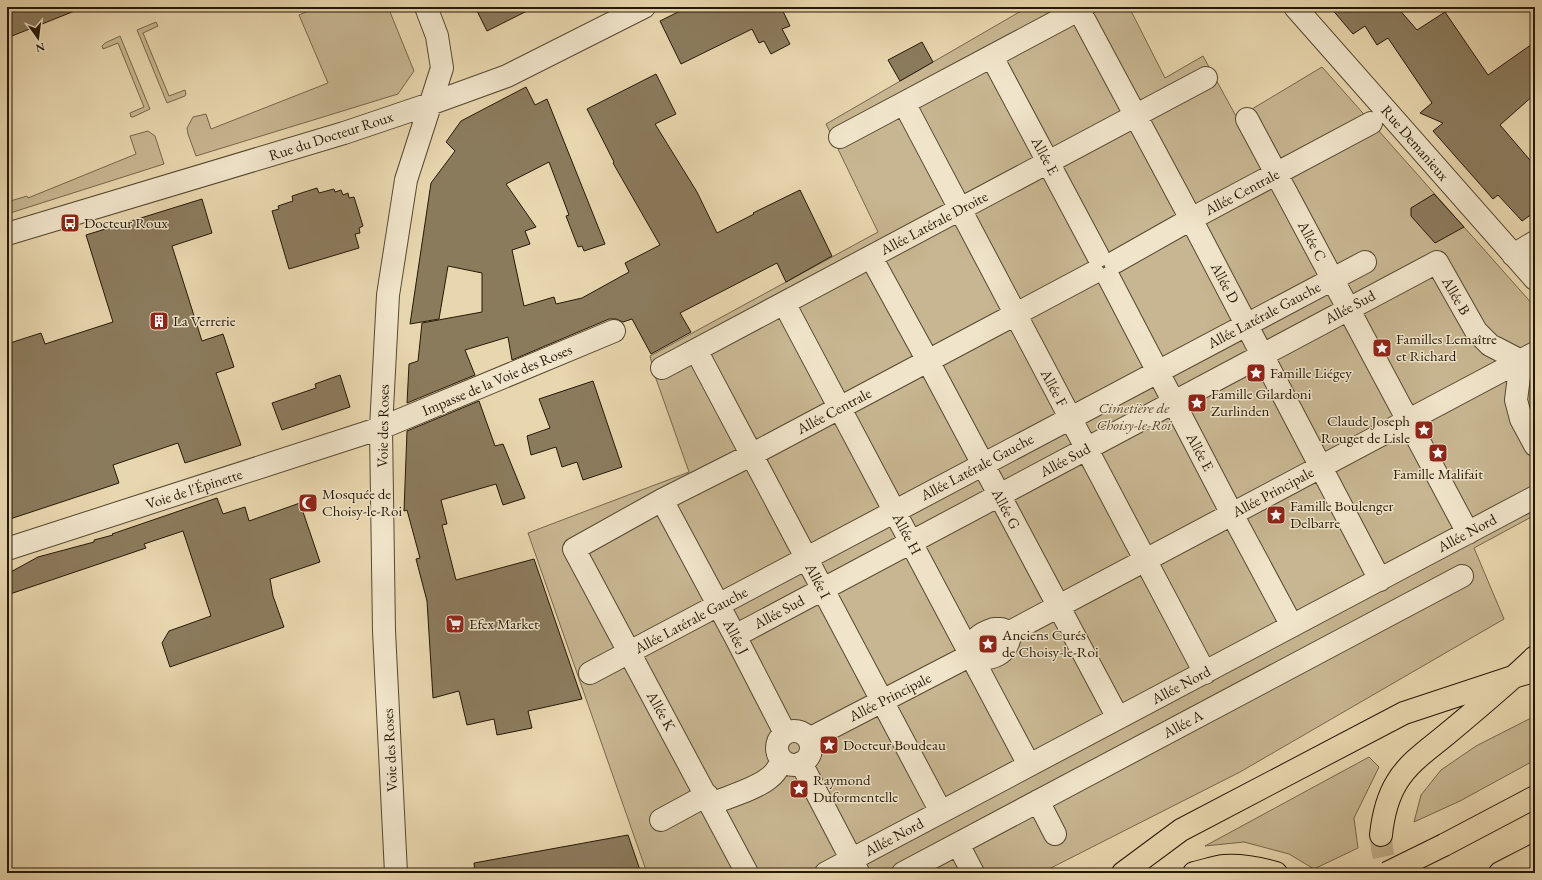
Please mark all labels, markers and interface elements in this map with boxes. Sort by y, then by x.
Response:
north arrow [18,18,58,58]
text: N [34,40,46,56]
street label: Rue Demanieux [1377,101,1454,185]
street label: Rue du Docteur Roux [266,106,396,165]
street label: Allée E [1027,133,1064,179]
street label: Allée Centrale [1200,164,1282,220]
street label: Allée Latérale Droite [876,186,991,259]
bus stop icon: Docteur Roux [59,212,81,234]
place label: Docteur Roux [84,213,168,232]
street label: Allée C [1294,217,1331,264]
street label: Allée D [1206,258,1244,306]
street label: Allée B [1437,272,1475,318]
street label: Allée Latérale Gauche [1203,277,1324,353]
street label: Allée Sud [1320,285,1379,328]
building icon: La Verrerie [148,310,170,332]
place label: La Verrerie [173,311,236,330]
place label: Familles Lemaître et Richard [1396,329,1497,365]
place icon: Familles Lemaître et Richard [1371,337,1393,359]
street label: Impasse de la Voie des Roses [419,339,575,420]
place icon: Famille Liégey [1245,362,1267,384]
place label: Famille Liégey [1270,363,1352,382]
street label: Allée F [1036,365,1072,410]
street label: Allée Centrale [792,383,874,439]
street label: Voie des Roses [372,384,393,468]
place label: Famille Gilardoni Zurlinden [1211,384,1312,420]
place icon: Famille Gilardoni Zurlinden [1186,392,1208,414]
park label: Cimetière de Choisy-le-Roi [1097,398,1172,434]
place label: Claude Joseph Rouget de Lisle [1321,411,1410,447]
place icon: Claude Joseph Rouget de Lisle [1413,419,1435,441]
street label: Allée Latérale Gauche [916,429,1037,505]
street label: Allée E [1182,429,1219,475]
street label: Allée Sud [1035,438,1094,481]
place icon: Famille Malifait [1427,442,1449,464]
street label: Allée Principale [1228,462,1317,521]
street label: Voie de l'Épinette [143,464,245,513]
place label: Famille Malifait [1393,464,1483,483]
place label: Mosquée de Choisy-le-Roi [322,484,403,520]
street label: Allée G [987,484,1025,532]
mosque icon: Mosquée de Choisy-le-Roi [297,492,319,514]
place label: Famille Boulenger Delbarre [1290,496,1394,532]
place icon: Famille Boulenger Delbarre [1265,504,1287,526]
street label: Allée H [888,509,926,558]
street label: Allée Nord [1433,509,1500,556]
street label: Allée I [801,559,835,602]
street label: Allée Latérale Gauche [630,582,751,658]
street label: Allée Sud [749,590,808,633]
supermarket icon: Efex Market [444,613,466,635]
place label: Efex Market [469,614,539,633]
street label: Allée J [719,615,754,658]
place label: Anciens Curés de Choisy-le-Roi [1001,625,1099,661]
place icon: Anciens Curés de Choisy-le-Roi [977,633,999,655]
street label: Allée Nord [1147,661,1214,708]
street label: Allée Principale [845,668,934,726]
street label: Allée K [642,687,680,735]
street label: Allée A [1159,705,1207,742]
street label: Voie des Roses [378,708,401,792]
place icon: Docteur Boudeau [818,734,840,756]
place label: Docteur Boudeau [843,735,946,754]
place label: Raymond Duformentelle [813,770,898,806]
place icon: Raymond Duformentelle [788,778,810,800]
street label: Allée Nord [860,813,927,860]

